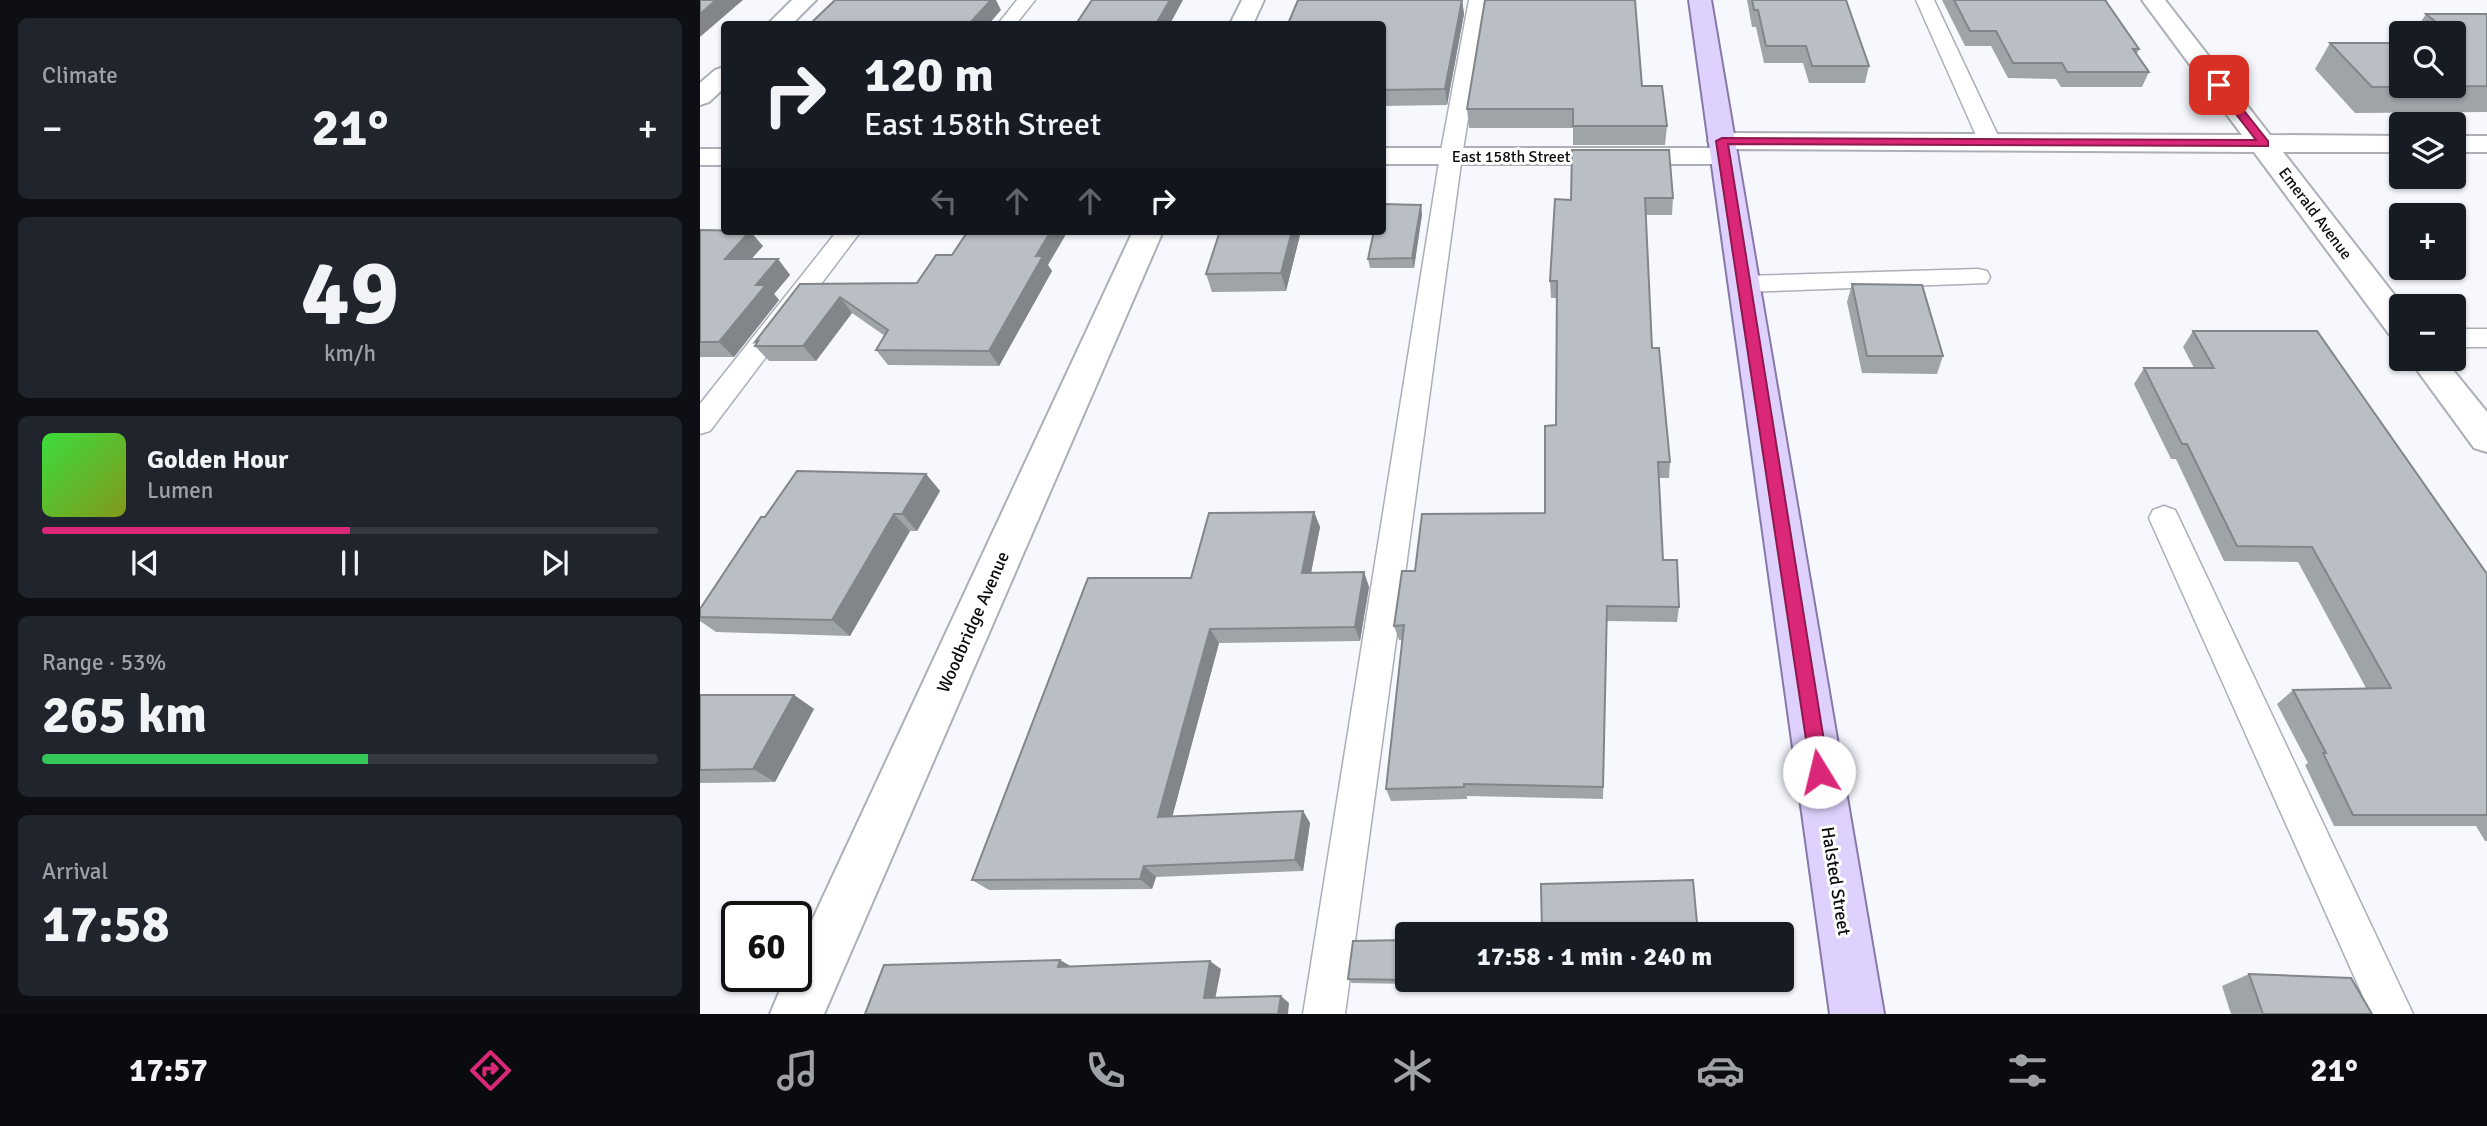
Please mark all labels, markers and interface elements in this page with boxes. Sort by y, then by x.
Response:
map controls [2389,21,2466,371]
button: search [2389,21,2466,98]
text: 120 m [864,45,994,105]
icon: right [749,49,840,140]
pin [2189,55,2249,115]
text: Climate [42,61,118,90]
icon: arrive [2200,66,2238,104]
text: 21° [312,96,388,160]
text: − [42,105,63,152]
text: + [637,105,658,152]
text: East 158th Street [864,105,1101,144]
button: layers [2389,112,2466,189]
street label: East 158th Street [1452,147,1571,167]
street label: Emerald Avenue [2274,164,2356,264]
icon: left [925,182,963,220]
icon: ahead [998,182,1036,220]
icon: ahead [1071,182,1109,220]
icon: right [1144,182,1182,220]
button: + [2389,203,2466,280]
text: 49 [301,237,399,350]
button: − [2389,294,2466,371]
text: km/h [324,339,376,368]
text: Golden Hour [147,444,288,476]
text: Lumen [147,476,213,505]
icon: previous [126,544,164,582]
icon: pause [331,544,369,582]
icon: next [536,544,574,582]
street label: Woodbridge Avenue [932,548,1014,696]
text: Range · 53% [42,648,166,677]
text: 265 km [42,683,207,747]
position arrow [1782,735,1856,809]
street label: Halsted Street [1817,825,1855,937]
text: Arrival [42,857,108,886]
text: 17:58 [42,892,170,956]
speed limit sign: 60 [721,901,812,992]
text: 17:58 · 1 min · 240 m [1477,941,1712,973]
icon: directions [466,1046,515,1095]
icon: music [773,1046,822,1095]
icon: phone [1081,1046,1130,1095]
icon: climate [1388,1046,1437,1095]
icon: car [1696,1046,1745,1095]
icon: filters [2003,1046,2052,1095]
text: 17:57 [129,1051,208,1090]
text: 21° [2310,1051,2358,1090]

